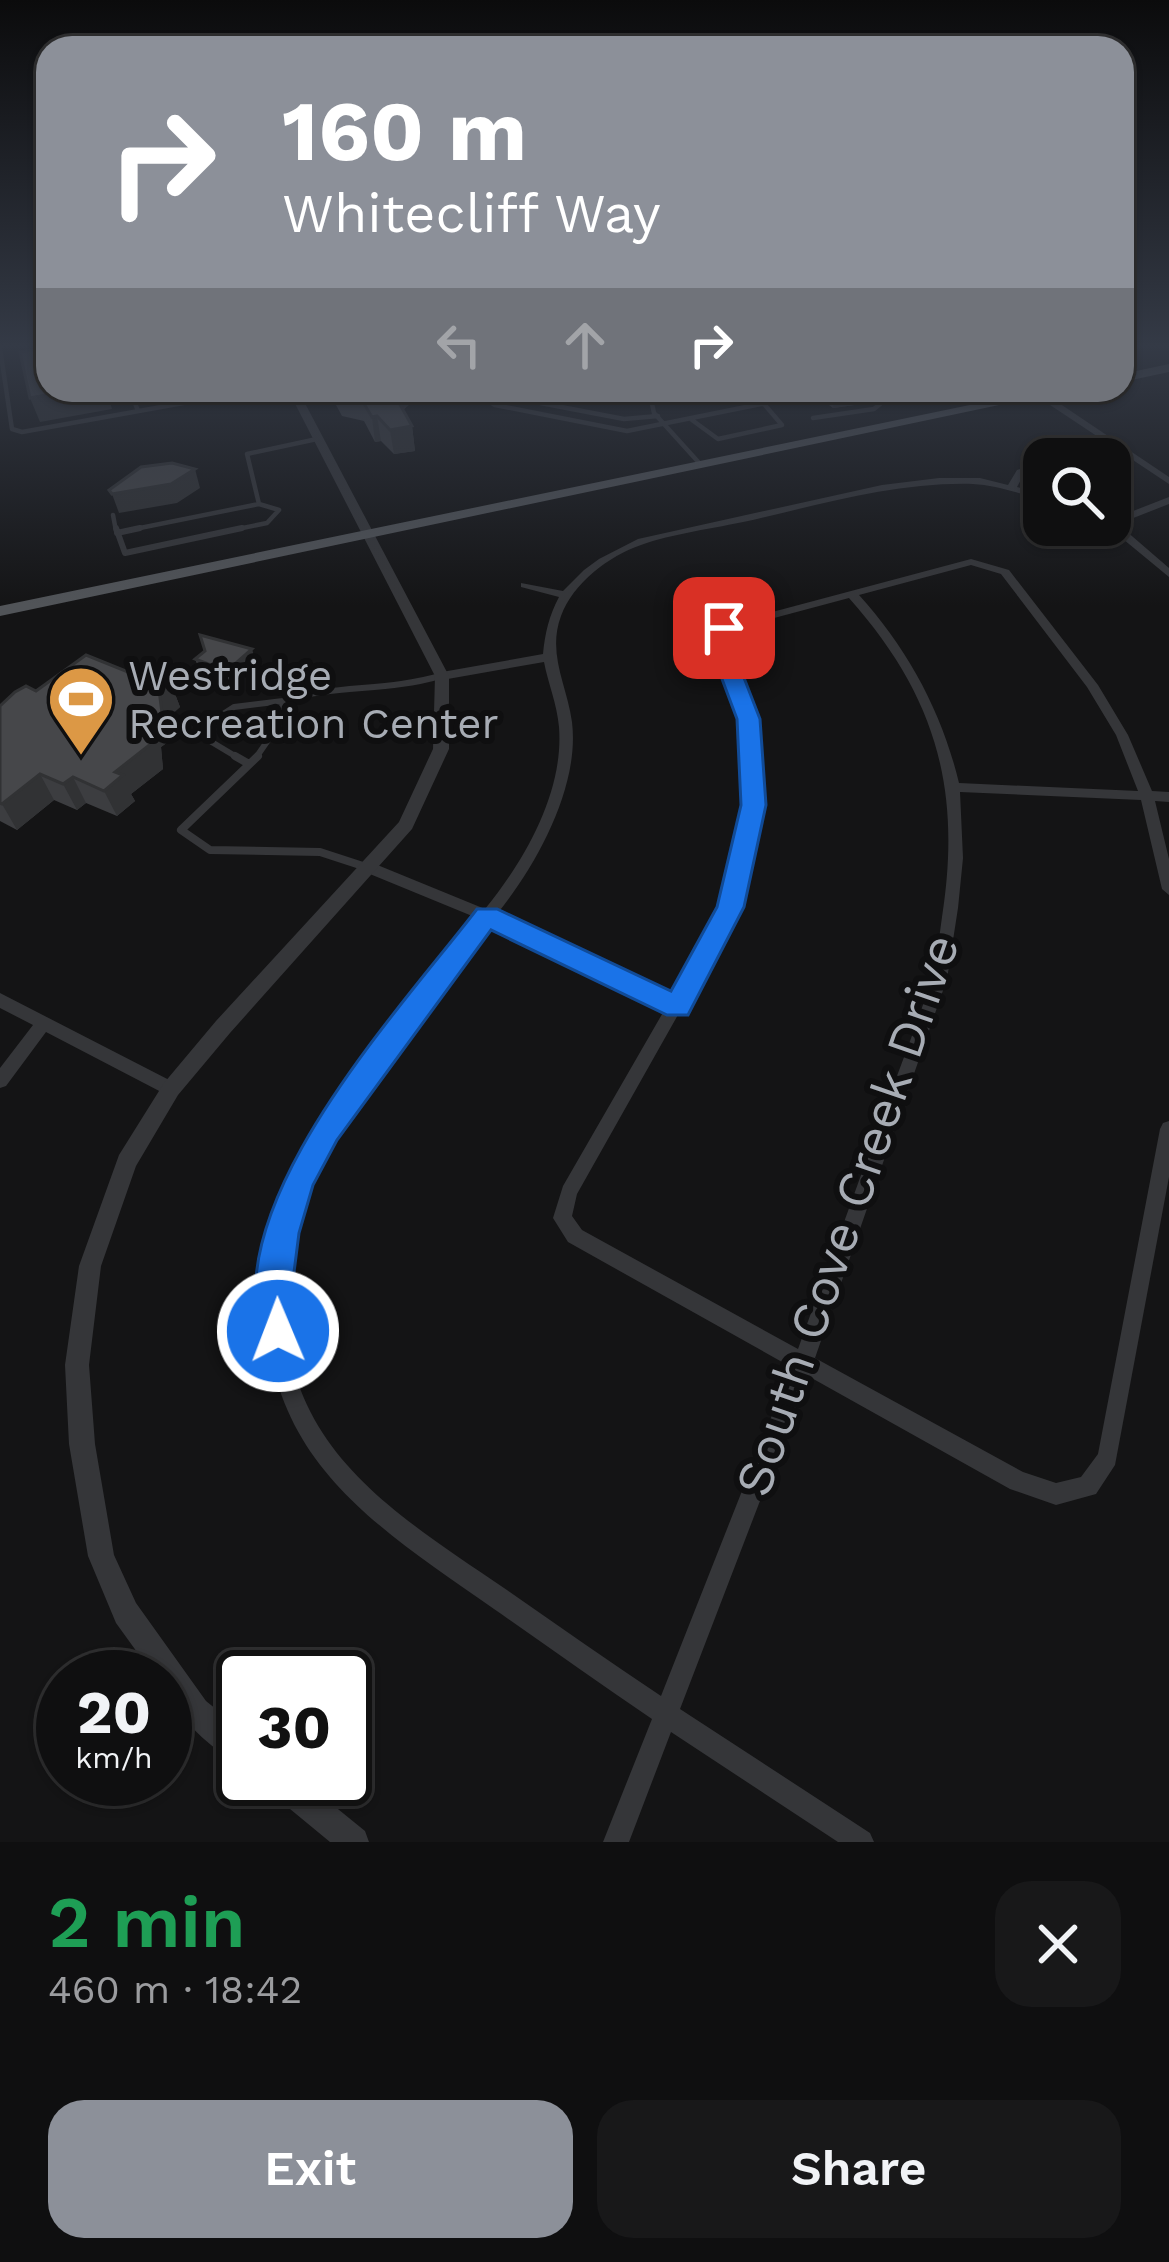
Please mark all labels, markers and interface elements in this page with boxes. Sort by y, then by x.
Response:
text: 160 m [282,82,527,180]
icon: right [84,84,240,240]
text: Whitecliff Way [282,182,661,245]
icon: left [426,312,492,378]
icon: ahead [552,312,618,378]
icon: right [678,312,744,378]
map controls [1023,438,1131,546]
button: search [1023,438,1131,546]
pin [673,577,775,679]
icon: arrive [691,595,757,661]
place label: Westridge Recreation Center [128,651,499,748]
sports icon: Westridge Recreation Center [46,664,116,758]
street label: South Cove Creek Drive [723,927,971,1503]
position arrow [215,1268,341,1394]
speed limit sign: 30 [216,1650,372,1806]
text: 20 [77,1677,151,1748]
text: km/h [75,1740,153,1775]
text: 2 min [48,1880,246,1964]
button: close [995,1881,1121,2007]
text: 460 m · 18:42 [48,1967,302,2012]
button: Exit [48,2100,573,2238]
button: Share [597,2100,1121,2238]

